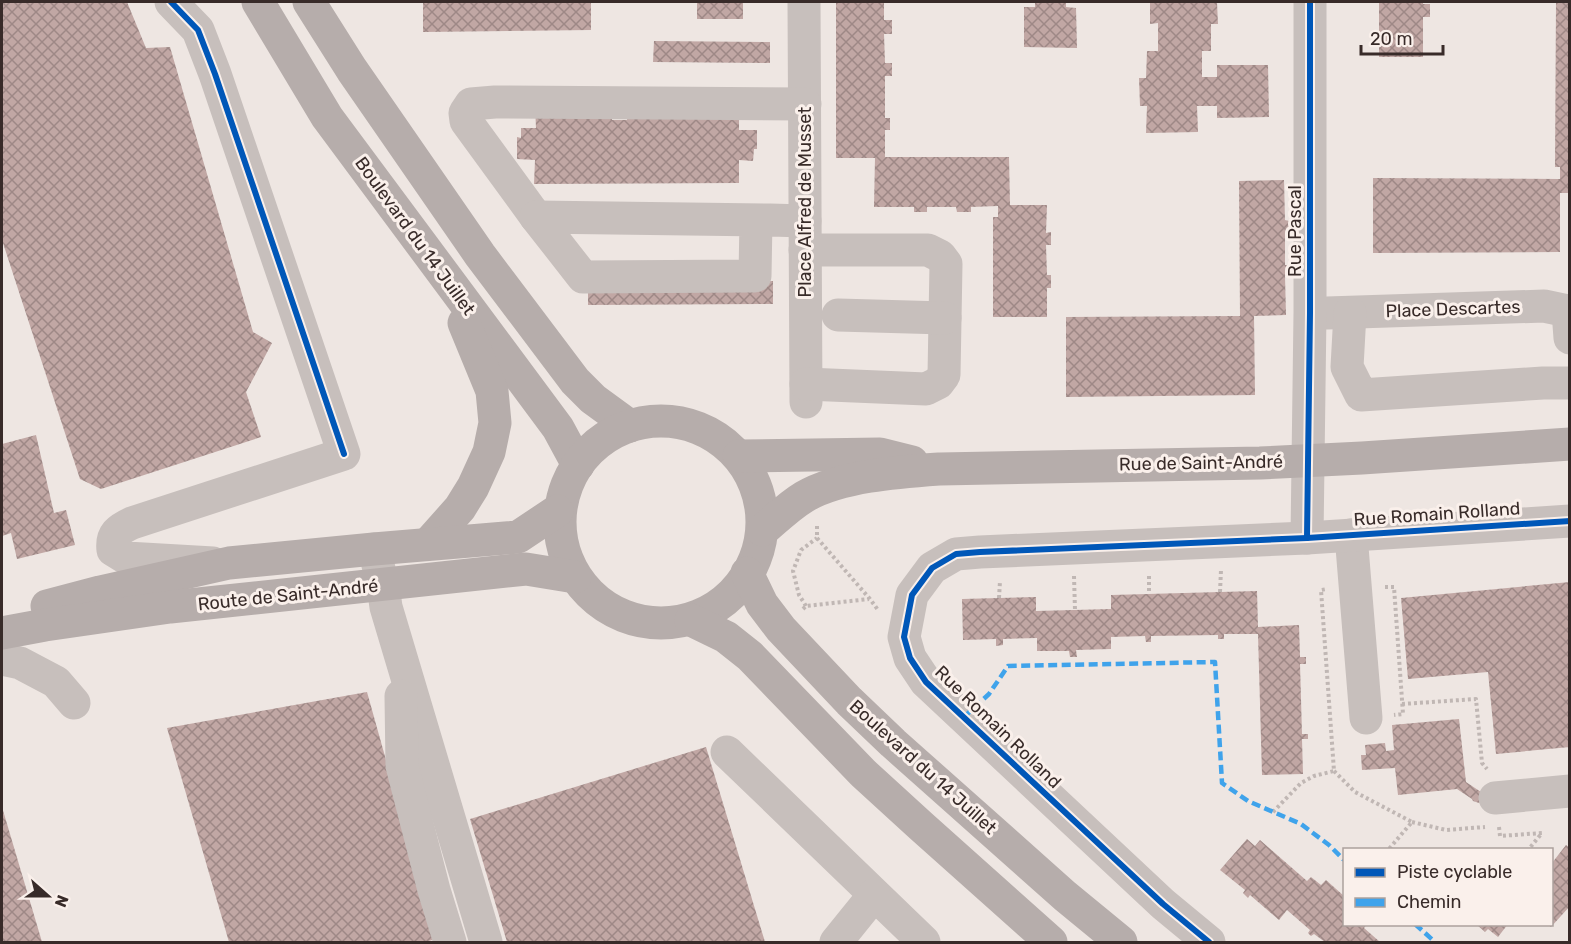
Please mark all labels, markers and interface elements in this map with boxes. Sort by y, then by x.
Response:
scale bar [1361,18,1444,56]
text: 20 m [1370,28,1412,50]
street label: Place Alfred de Musset [794,107,816,297]
street label: Boulevard du 14 Juillet [350,153,480,319]
street label: Rue Pascal [1284,185,1306,277]
street label: Place Descartes [1385,296,1521,322]
street label: Rue de Saint-André [1119,451,1283,475]
street label: Rue Romain Rolland [1353,497,1521,531]
street label: Route de Saint-André [197,575,379,615]
street label: Rue Romain Rolland [930,661,1066,793]
street label: Boulevard du 14 Juillet [845,695,1001,839]
legend [1343,848,1553,926]
text: Piste cyclable [1397,861,1512,883]
north arrow [18,866,78,926]
text: Chemin [1397,891,1461,913]
text: N [51,892,72,910]

